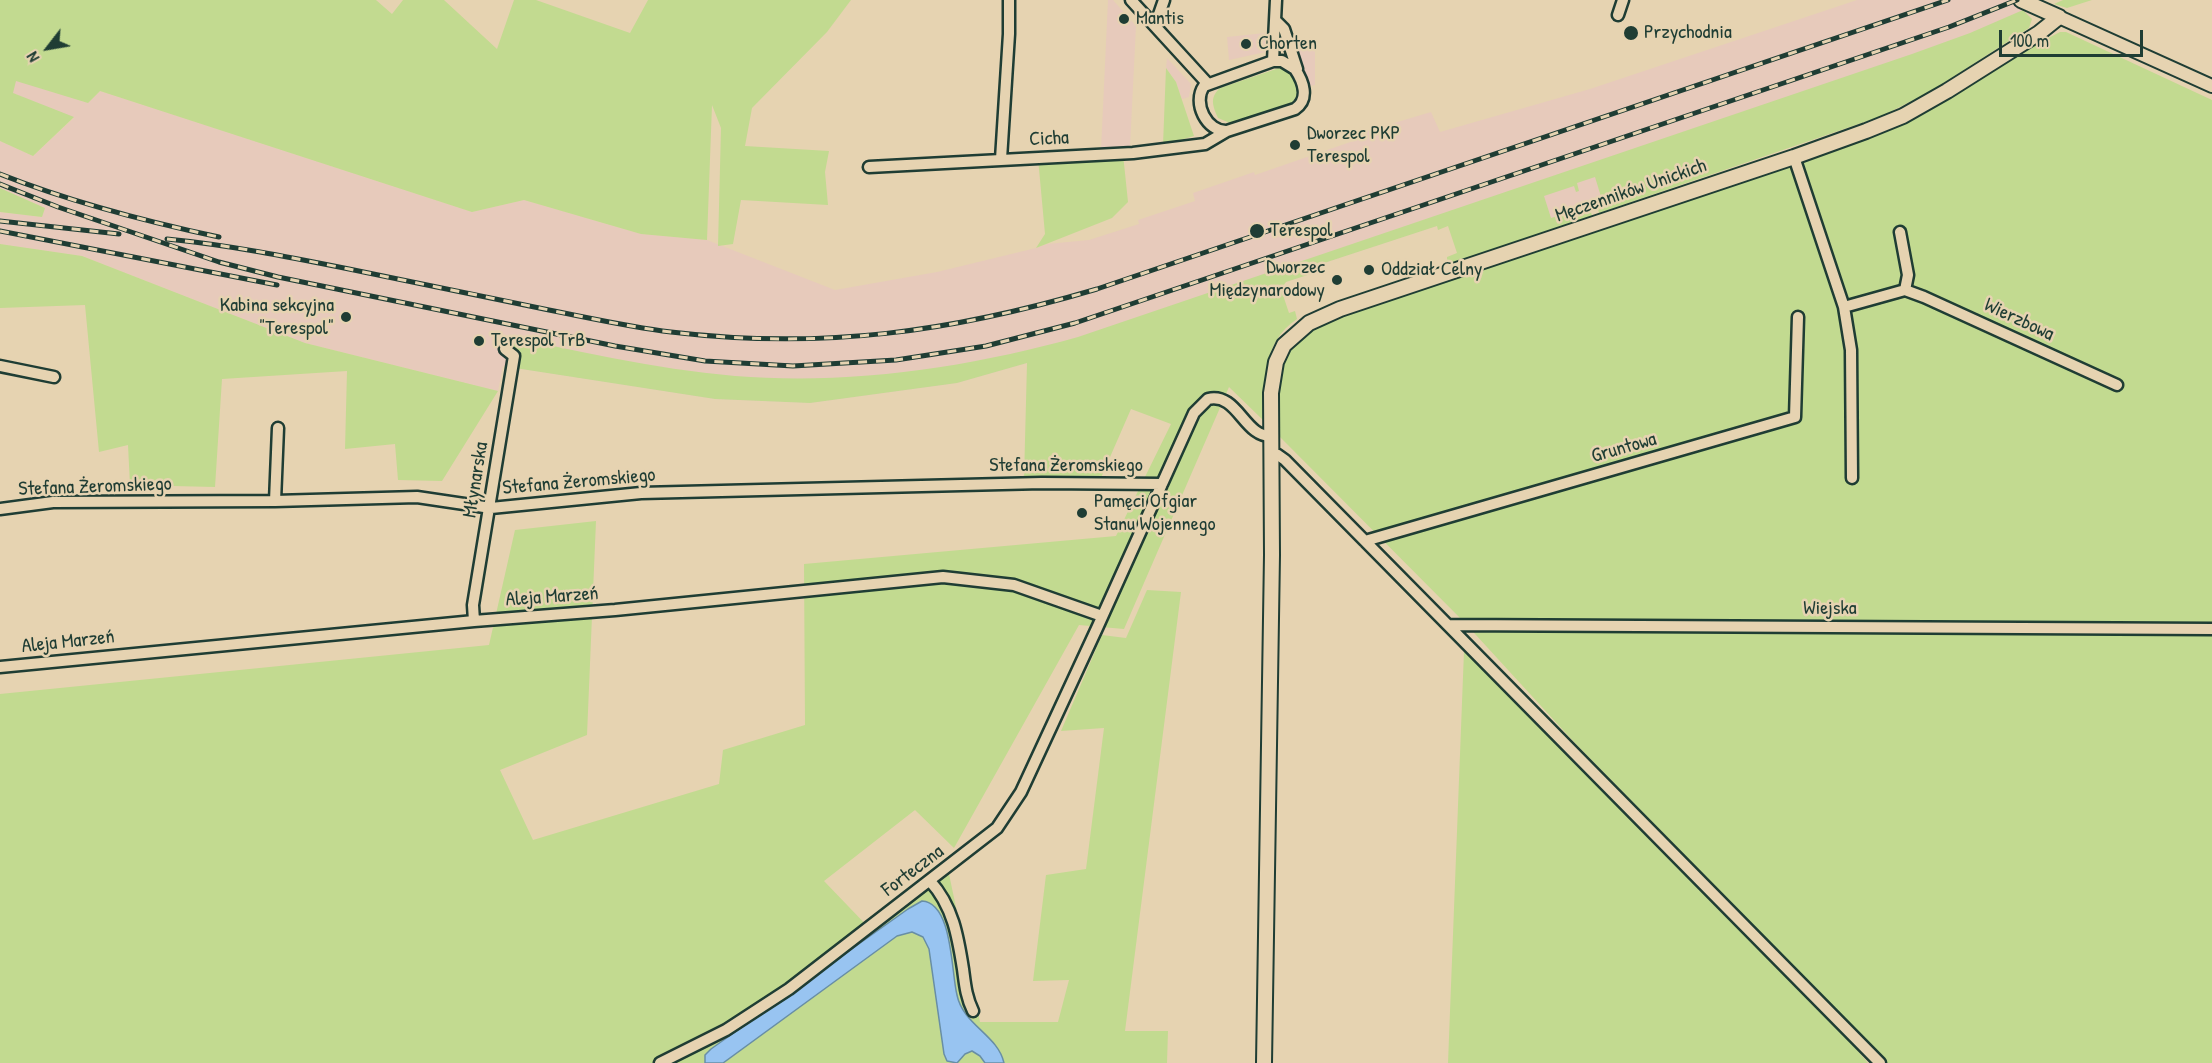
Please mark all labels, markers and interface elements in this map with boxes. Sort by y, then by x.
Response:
place label: Mantis [1136,7,1184,31]
marker: Mantis [1117,12,1131,26]
north arrow [18,18,78,78]
scale bar [2002,18,2146,56]
place label: Przychodnia [1644,21,1732,45]
marker: Przychodnia [1622,24,1640,42]
text: 100 m [2010,28,2049,53]
place label: Chorten [1258,32,1317,56]
marker: Chorten [1239,37,1253,51]
text: N [21,48,44,67]
place label: Dworzec PKP Terespol [1307,122,1400,169]
street label: Cicha [1029,126,1069,152]
marker: Dworzec PKP Terespol [1288,138,1302,152]
street label: Męczenników Unickich [1552,154,1710,228]
place label: Terespol [1270,219,1333,243]
marker: Terespol [1248,222,1266,240]
place label: Dworzec Międzynarodowy [1210,256,1325,303]
place label: Oddział Celny [1381,258,1483,282]
marker: Oddział Celny [1362,263,1376,277]
marker: Dworzec Międzynarodowy [1330,273,1344,287]
street label: Wierzbowa [1980,293,2058,347]
place label: Kabina sekcyjna "Terespol" [220,294,334,341]
marker: Kabina sekcyjna "Terespol" [339,310,353,324]
place label: Terespol TrB [491,329,585,353]
marker: Terespol TrB [472,334,486,348]
street label: Gruntowa [1589,427,1659,469]
street label: Młynarska [458,440,494,520]
street label: Stefana Żeromskiego [989,454,1143,478]
street label: Stefana Żeromskiego [502,463,656,501]
street label: Stefana Żeromskiego [18,472,172,502]
place label: Pamęci Ofgiar Stanu Wojennego [1094,490,1216,537]
marker: Pamęci Ofgiar Stanu Wojennego [1075,506,1089,520]
street label: Aleja Marzeń [505,582,599,612]
street label: Wiejska [1803,597,1857,621]
street label: Aleja Marzeń [20,625,116,659]
street label: Forteczna [877,840,949,902]

